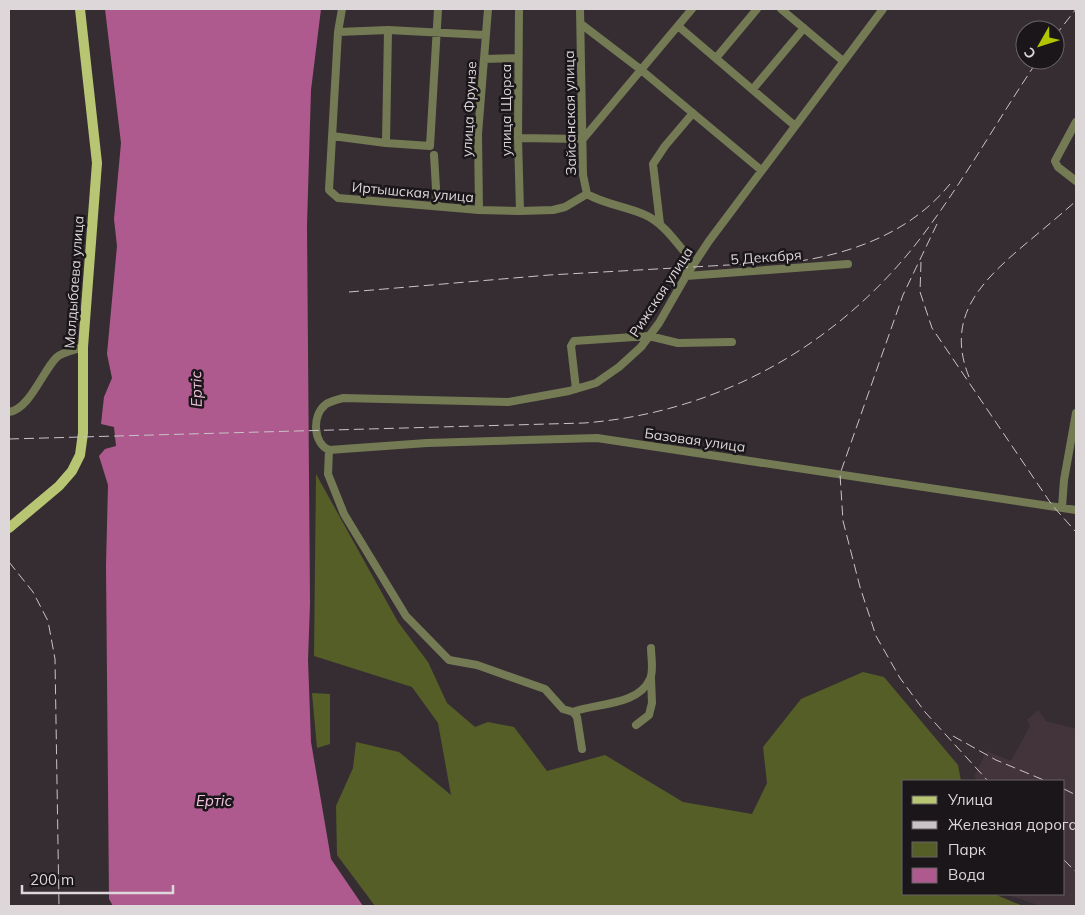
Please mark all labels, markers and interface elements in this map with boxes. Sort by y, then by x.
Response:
north arrow [1015,20,1065,70]
text: С [1020,44,1040,63]
street label: Зайсанская улица [560,50,580,176]
street label: улица Фрунзе [458,60,481,157]
street label: улица Щорса [497,64,515,156]
street label: Иртышская улица [351,178,475,206]
street label: Малдыбаева улица [60,215,88,349]
street label: Рижская улица [625,244,697,340]
street label: 5 Декабря [730,246,802,268]
water label: Ертіс [186,370,206,407]
street label: Базовая улица [643,424,747,456]
legend [902,780,1065,895]
text: Улица [947,790,993,809]
water label: Ертіс [196,791,232,810]
text: Железная дорога [948,815,1078,834]
text: Парк [948,840,987,859]
scale bar [22,862,174,894]
text: Вода [948,865,985,884]
text: 200 m [30,870,74,889]

